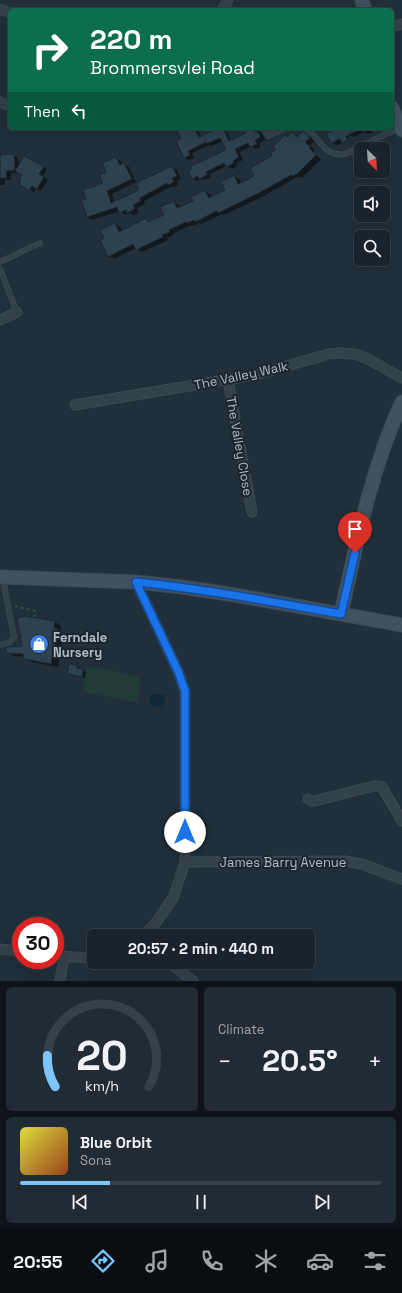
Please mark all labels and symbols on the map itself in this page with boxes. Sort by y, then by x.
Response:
north arrow [354,142,390,178]
street label: The Valley Walk [193,357,290,394]
street label: The Valley Close [222,395,257,497]
pin [338,512,372,553]
place label: Ferndale Nursery [53,629,107,661]
shop icon: Ferndale Nursery [28,633,50,655]
position arrow [164,811,206,853]
street label: James Barry Avenue [220,854,346,871]
speed limit sign: 30 [12,917,64,969]

